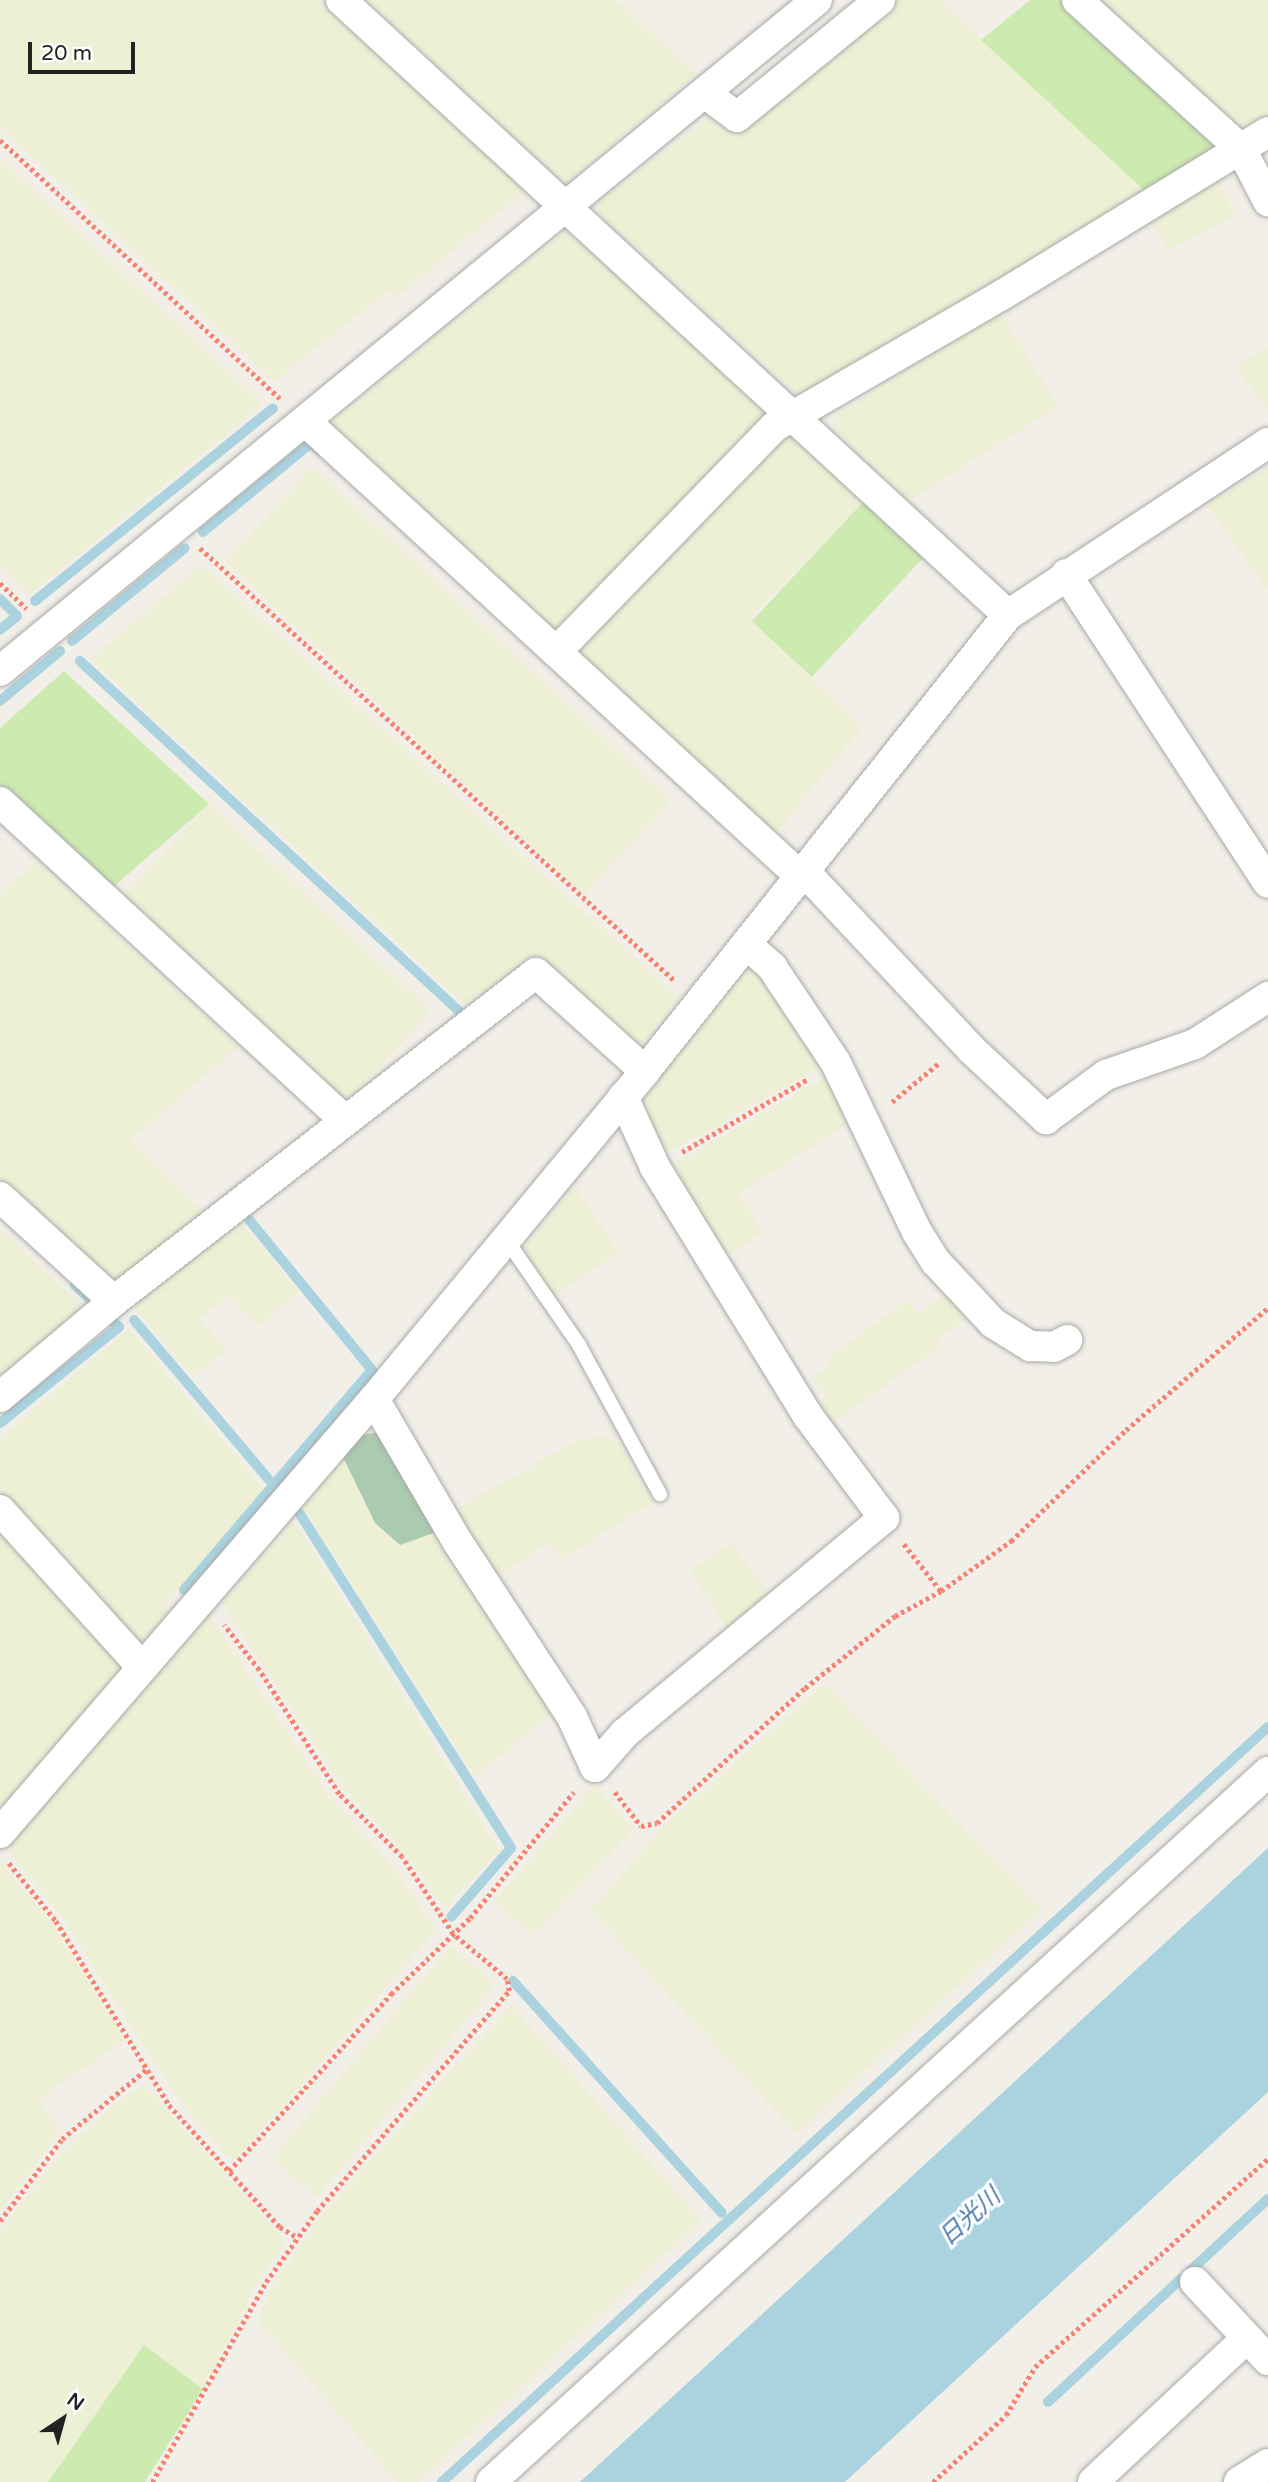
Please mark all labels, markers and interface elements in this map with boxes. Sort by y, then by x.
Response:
scale bar [32,28,138,72]
text: 20 m [41,41,92,66]
water label: 日光川 [934,2182,1006,2252]
north arrow [28,2384,98,2454]
text: N [63,2389,88,2415]

